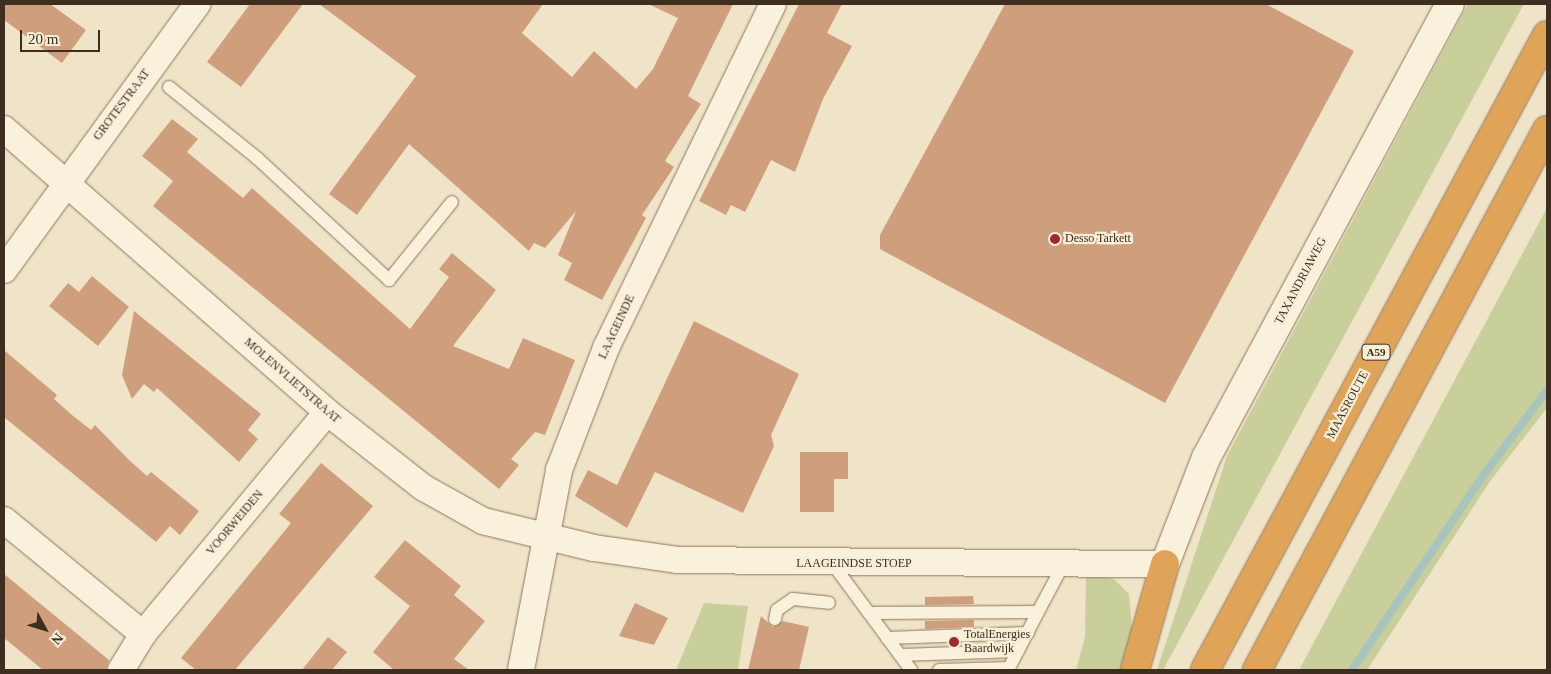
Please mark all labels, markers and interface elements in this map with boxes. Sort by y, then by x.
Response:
scale bar [22,20,102,52]
text: 20 m [28,31,58,47]
street label: GROTESTRAAT [91,67,153,143]
place label: Desso Tarkett [1065,232,1131,246]
marker: Desso Tarkett [1049,233,1061,245]
street label: TAXANDRIAWEG [1272,235,1330,327]
street label: LAAGEINDE [596,293,638,361]
street label: MOLENVLIETSTRAAT [241,335,343,427]
road number: A59 [1361,344,1391,361]
street label: MAASROUTE [1324,369,1372,441]
street label: VOORWEIDEN [204,487,266,559]
street label: LAAGEINDSE STOEP [796,557,912,571]
north arrow [20,604,70,654]
place label: TotalEnergies Baardwijk [964,628,1030,656]
text: N [48,630,66,647]
marker: TotalEnergies Baardwijk [948,636,960,648]

